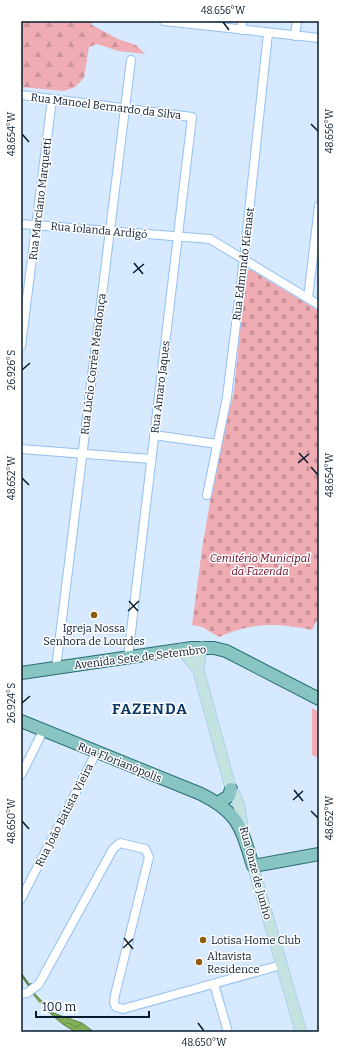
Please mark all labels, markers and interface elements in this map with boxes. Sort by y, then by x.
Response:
text: 48.656°W [201,5,246,17]
street label: Rua Manoel Bernardo da Silva [30,91,182,122]
text: 48.656°W [324,108,336,153]
text: 48.654°W [6,111,18,156]
street label: Rua Marciano Marquetti [27,136,55,261]
street label: Rua Edmundo Kienast [230,207,257,321]
street label: Rua Iolanda Ardigó [50,220,148,241]
street label: Rua Lúcio Corrêa Mendonça [78,292,109,436]
street label: Rua Amaro Jaques [148,340,173,434]
text: 26.926°S [6,350,18,390]
text: 48.654°W [324,452,336,497]
text: 48.652°W [6,455,18,500]
park label: Cemitério Municipal da Fazenda [210,552,310,578]
marker: Igreja Nossa Senhora de Lourdes [89,610,99,620]
place label: Igreja Nossa Senhora de Lourdes [43,622,145,648]
street label: Avenida Sete de Setembro [73,643,207,672]
text: 26.924°S [6,683,18,723]
district label: FAZENDA [112,700,188,718]
street label: Rua Florianópolis [76,740,164,785]
street label: Rua João Batista Vieira [33,761,96,869]
text: 48.652°W [324,795,336,840]
text: 48.650°W [6,798,18,844]
street label: Rua Onze de Junho [237,825,274,921]
place label: Lotisa Home Club [211,934,301,947]
marker: Lotisa Home Club [198,935,208,945]
place label: Altavista Residence [207,950,260,976]
marker: Altavista Residence [194,957,204,967]
scale bar [36,993,149,1019]
text: 100 m [42,1000,77,1014]
text: 48.650°W [181,1037,227,1049]

